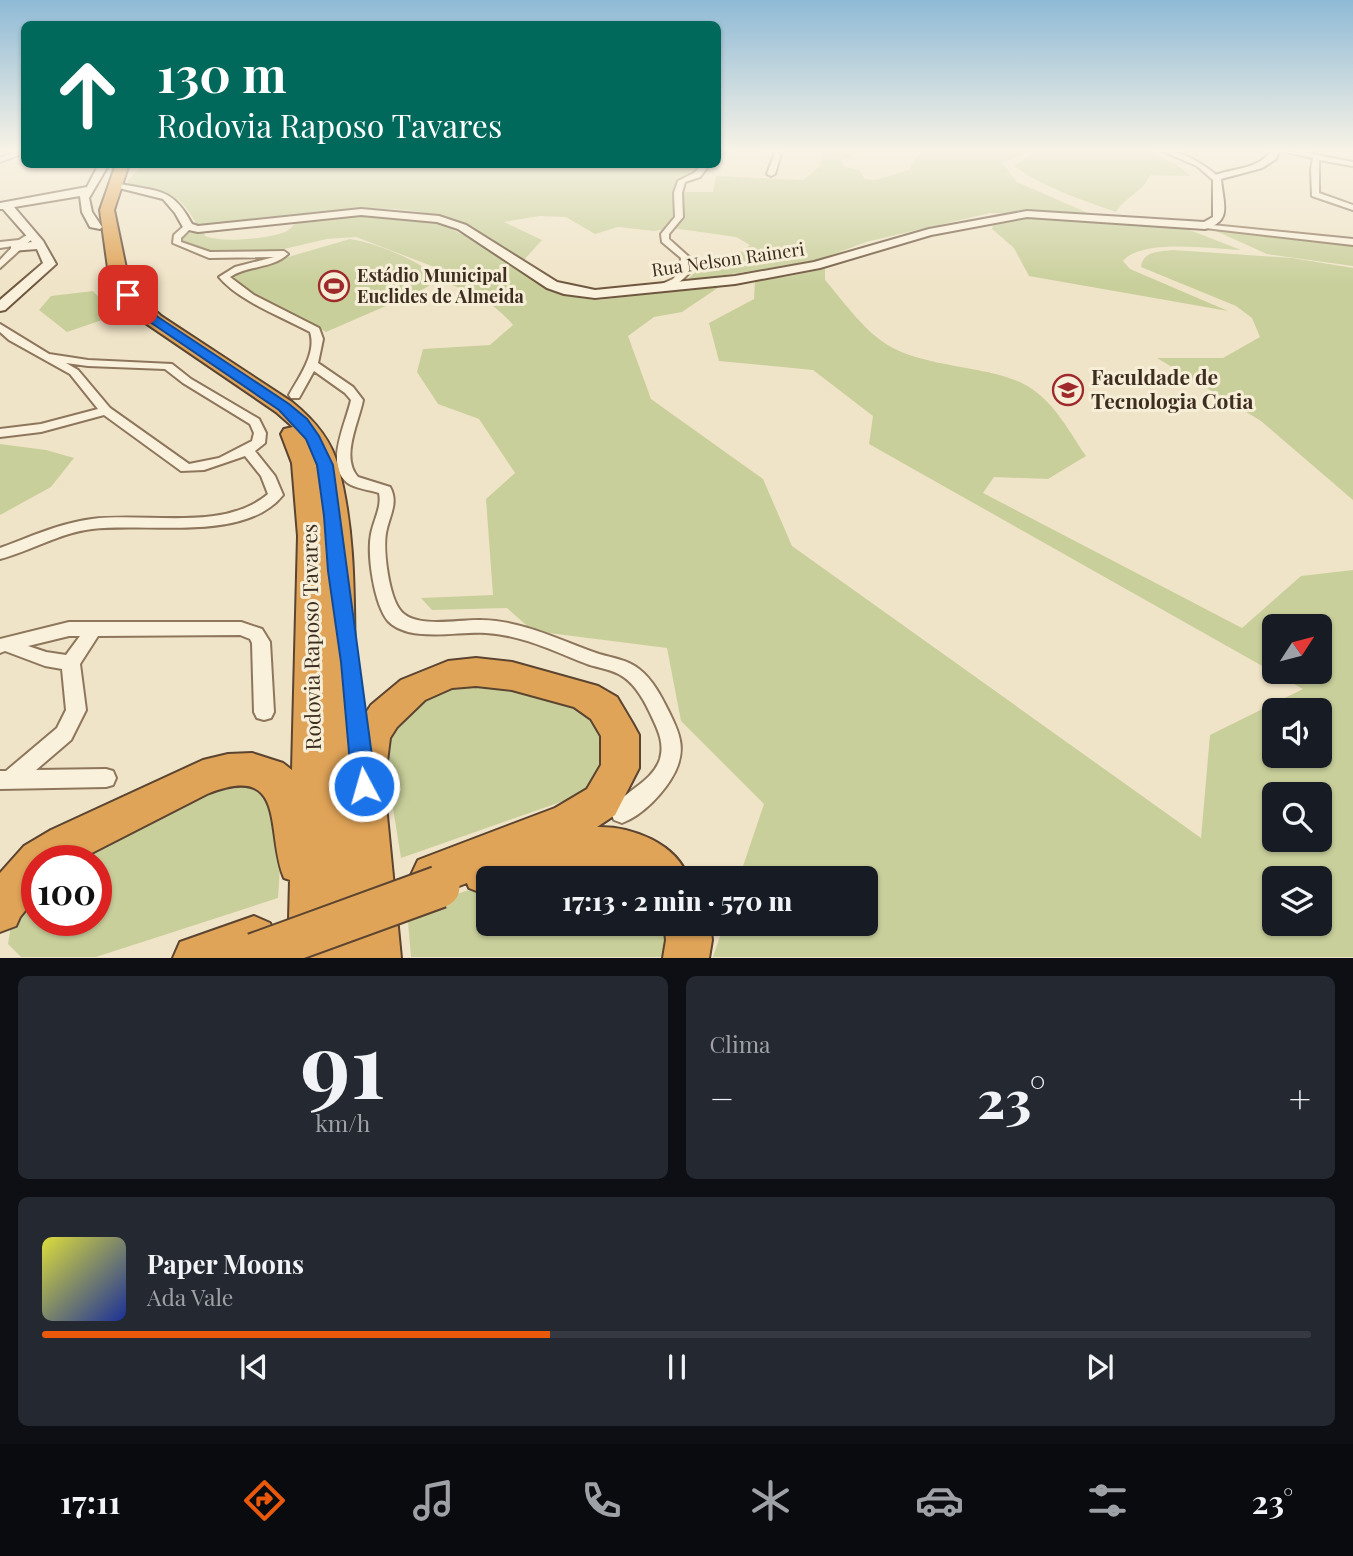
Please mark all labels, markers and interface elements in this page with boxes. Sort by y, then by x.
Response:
text: 130 m [157,40,287,105]
icon: ahead [42,49,133,140]
text: Rodovia Raposo Tavares [157,103,502,146]
street label: Rua Nelson Raineri [650,236,806,282]
place label: Estádio Municipal Euclides de Almeida [357,263,525,308]
pin [98,265,158,325]
sports icon: Estádio Municipal Euclides de Almeida [317,269,351,303]
icon: arrive [109,276,147,314]
place label: Faculdade de Tecnologia Cotia [1091,362,1253,414]
school or university icon: Faculdade de Tecnologia Cotia [1051,373,1085,407]
street label: Rodovia Raposo Tavares [294,524,326,751]
north arrow [1262,614,1332,684]
map controls [1262,614,1332,936]
button: sound [1262,698,1332,768]
position arrow [327,749,401,823]
button: search [1262,782,1332,852]
speed limit sign: 100 [21,845,112,936]
button: layers [1262,866,1332,936]
text: 17:13 · 2 min · 570 m [562,883,792,918]
text: 91 [300,1001,385,1122]
text: Clima [710,1028,771,1059]
text: 23° [977,1063,1045,1132]
text: − [710,1072,734,1123]
text: + [1289,1072,1311,1123]
text: km/h [315,1107,370,1138]
text: Paper Moons [147,1246,304,1281]
text: Ada Vale [147,1281,234,1312]
icon: previous [235,1348,273,1386]
icon: pause [658,1348,696,1386]
icon: next [1081,1348,1119,1386]
icon: directions [240,1476,289,1525]
icon: music [409,1476,458,1525]
icon: phone [577,1476,626,1525]
icon: climate [746,1476,795,1525]
icon: car [915,1476,964,1525]
icon: filters [1083,1476,1132,1525]
text: 17:11 [60,1479,120,1522]
text: 23° [1252,1479,1293,1522]

